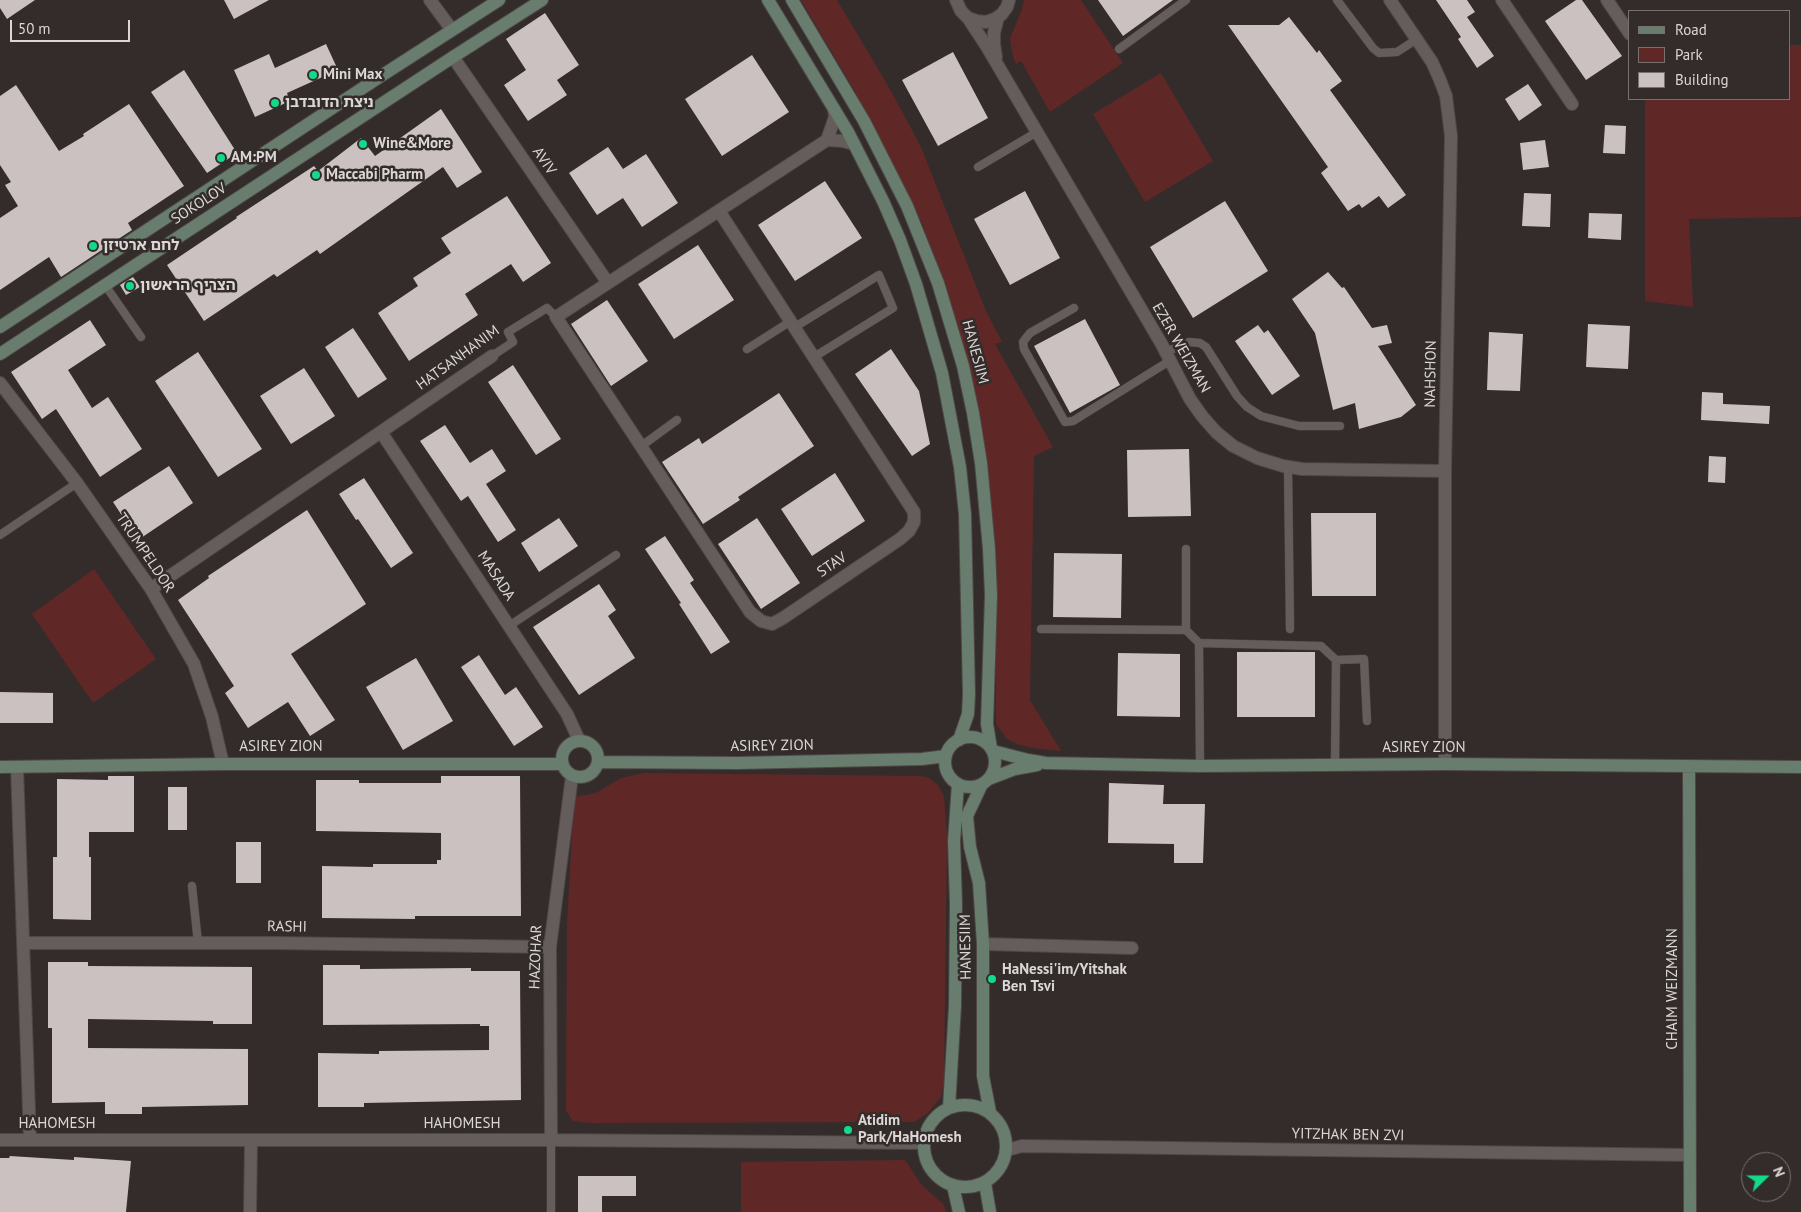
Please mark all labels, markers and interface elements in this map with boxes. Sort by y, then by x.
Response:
scale bar [12,10,132,42]
legend [1628,10,1791,100]
text: 50 m [18,19,51,38]
text: Road [1675,20,1707,39]
text: Park [1675,45,1703,64]
place label: Mini Max [323,66,382,84]
marker: Mini Max [307,69,319,81]
text: Building [1675,70,1729,89]
place label: ניצת הדובדבן [285,94,374,112]
marker: ניצת הדובדבן [269,97,281,109]
place label: Wine&More [373,135,451,153]
marker: Wine&More [357,138,369,150]
street label: AVIV [528,144,560,178]
place label: AM:PM [231,149,277,167]
marker: AM:PM [215,152,227,164]
place label: Maccabi Pharm [326,166,423,184]
marker: Maccabi Pharm [310,169,322,181]
street label: SOKOLOV [168,180,230,228]
place label: לחם ארטיזן [103,237,180,255]
marker: לחם ארטיזן [87,240,99,252]
place label: הצריף הראשון [140,277,236,295]
marker: הצריף הראשון [124,280,136,292]
street label: EZER WEIZMAN [1148,300,1214,396]
street label: HANESIIM [958,318,992,386]
street label: HATSANHANIM [413,322,503,394]
street label: NAHSHON [1421,340,1441,408]
street label: TRUMPELDOR [112,510,178,596]
street label: MASADA [473,548,519,604]
street label: STAV [814,549,850,581]
street label: ASIREY ZION [730,736,814,756]
street label: ASIREY ZION [239,738,323,756]
street label: ASIREY ZION [1382,739,1466,757]
street label: HANESIIM [956,914,976,980]
street label: RASHI [267,918,307,936]
street label: HAZOHAR [526,924,546,990]
street label: CHAIM WEIZMANN [1664,928,1682,1050]
place label: HaNessi'im/Yitshak Ben Tsvi [1002,961,1127,996]
marker: HaNessi'im/Yitshak Ben Tsvi [986,973,998,985]
place label: Atidim Park/HaHomesh [858,1112,962,1147]
street label: HAHOMESH [18,1115,96,1133]
street label: HAHOMESH [423,1115,501,1133]
marker: Atidim Park/HaHomesh [842,1124,854,1136]
street label: YITZHAK BEN ZVI [1291,1125,1405,1145]
north arrow [1741,1152,1791,1202]
text: N [1769,1164,1789,1179]

